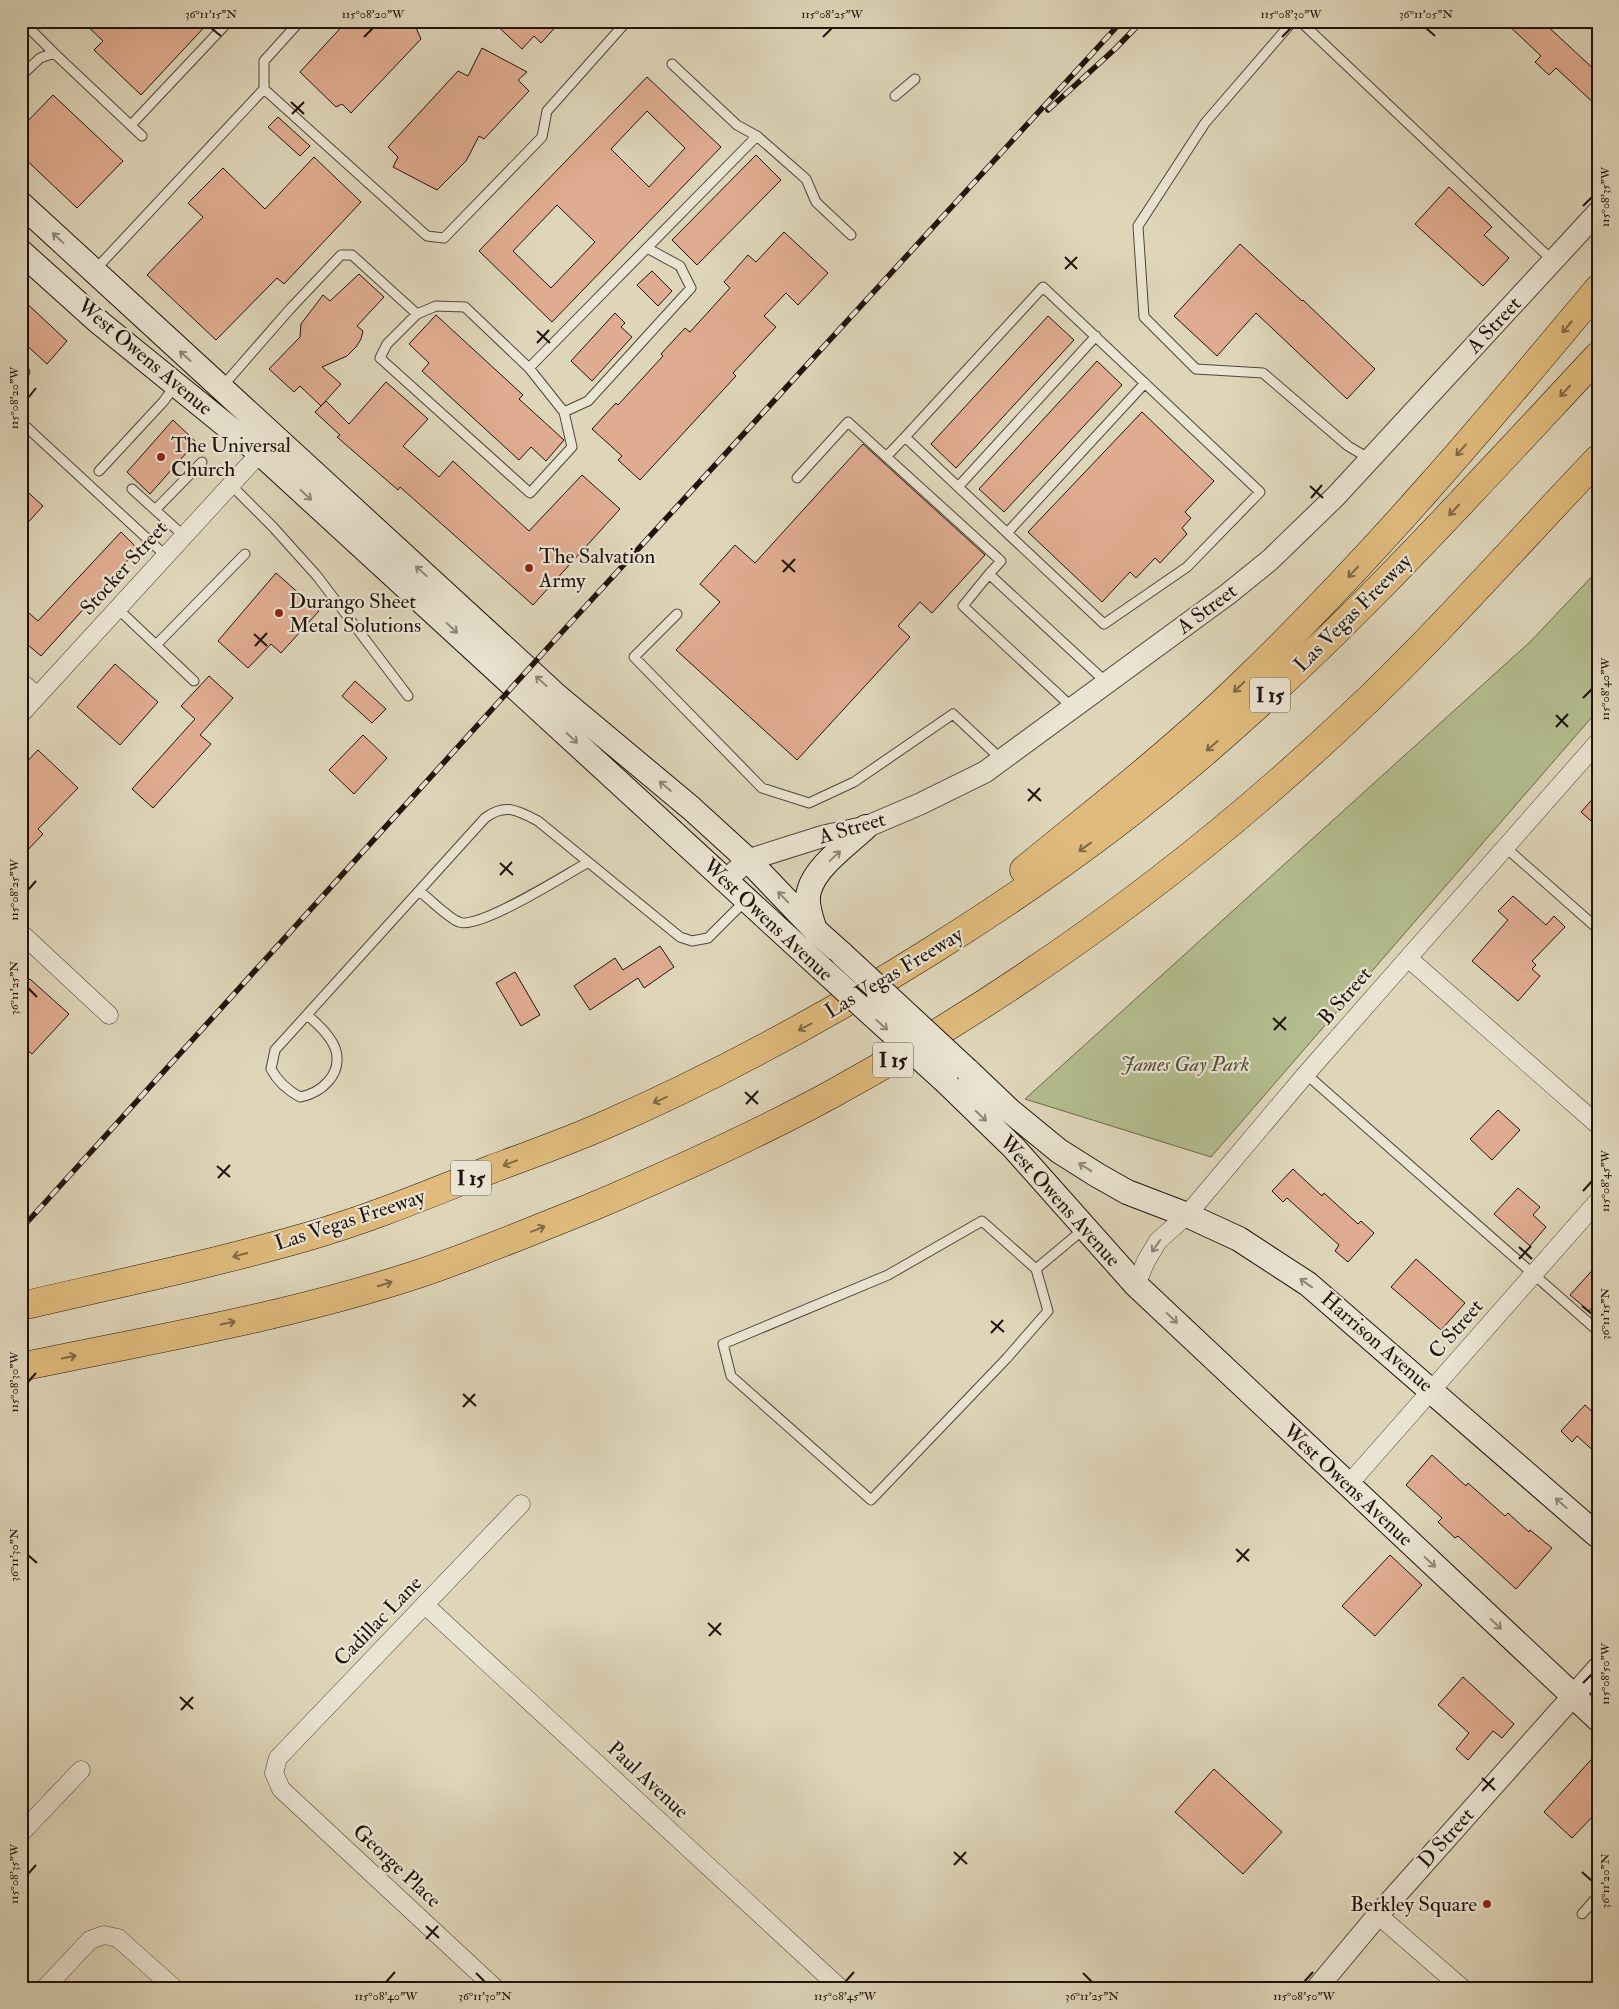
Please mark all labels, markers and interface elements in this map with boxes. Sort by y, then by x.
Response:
text: 36°11'15"N [185,7,237,22]
text: 115°08'20"W [342,7,405,22]
text: 115°08'25"W [801,7,864,22]
text: 115°08'30"W [1260,7,1322,22]
text: 36°11'05"N [1399,7,1453,22]
text: 115°08'35"W [1598,166,1613,227]
one-way arrow [52,232,64,244]
street label: A Street [1460,291,1527,360]
street label: West Owens Avenue [71,292,218,422]
one-way arrow [1561,320,1572,333]
one-way arrow [179,350,192,361]
text: 115°08'20"W [7,366,22,429]
one-way arrow [1559,385,1570,398]
place label: The Universal Church [171,432,292,483]
one-way arrow [1455,444,1467,457]
marker: The Universal Church [155,451,167,463]
one-way arrow [300,489,313,501]
one-way arrow [1448,504,1460,517]
street label: Stocker Street [74,515,174,621]
place label: The Salvation Army [538,543,655,594]
street label: Las Vegas Freeway [1288,548,1418,678]
marker: The Salvation Army [523,562,535,574]
one-way arrow [414,565,427,577]
one-way arrow [1347,565,1359,578]
street label: A Street [1171,578,1243,641]
place label: Durango Sheet Metal Solutions [289,588,421,639]
marker: Durango Sheet Metal Solutions [273,607,285,619]
one-way arrow [445,622,458,634]
text: 115°08'40"W [1598,657,1613,720]
one-way arrow [534,675,547,687]
road number: I 15 [1250,678,1290,712]
one-way arrow [1232,681,1245,693]
one-way arrow [565,732,578,744]
one-way arrow [1206,740,1219,752]
one-way arrow [658,780,671,791]
street label: A Street [814,806,889,851]
one-way arrow [1078,842,1092,852]
one-way arrow [828,850,841,862]
street label: West Owens Avenue [696,852,839,988]
text: 115°08'25"W [7,858,22,921]
one-way arrow [777,891,789,903]
street label: Las Vegas Freeway [820,921,969,1025]
text: 36°11'25"N [7,961,22,1015]
street label: B Street [1312,961,1378,1031]
one-way arrow [876,1019,889,1031]
one-way arrow [797,1022,812,1032]
road number: I 15 [873,1042,913,1078]
park label: James Gay Park [1121,1051,1249,1078]
one-way arrow [652,1095,667,1105]
one-way arrow [975,1110,987,1122]
street label: West Owens Avenue [993,1129,1127,1273]
text: 115°08'45"W [1598,1149,1613,1212]
one-way arrow [502,1159,517,1168]
road number: I 15 [451,1160,491,1196]
one-way arrow [1078,1162,1092,1173]
street label: Las Vegas Freeway [271,1183,429,1257]
one-way arrow [530,1223,545,1233]
one-way arrow [1151,1239,1161,1253]
one-way arrow [233,1250,249,1260]
one-way arrow [1300,1277,1313,1288]
one-way arrow [377,1278,393,1288]
street label: Harrison Avenue [1315,1286,1439,1398]
text: 36°11'15"N [1598,1288,1613,1340]
street label: C Street [1423,1293,1489,1364]
one-way arrow [1165,1312,1178,1324]
one-way arrow [219,1318,235,1327]
text: 115°08'30"W [7,1351,22,1413]
one-way arrow [60,1352,76,1361]
street label: West Owens Avenue [1276,1417,1419,1553]
one-way arrow [1555,1498,1568,1509]
text: 36°11'30"N [7,1528,22,1582]
one-way arrow [1424,1556,1436,1568]
street label: Cadillac Lane [328,1570,428,1672]
one-way arrow [1490,1618,1503,1630]
text: 115°08'50"W [1598,1642,1613,1705]
street label: Paul Avenue [602,1735,695,1825]
street label: D Street [1412,1802,1480,1874]
street label: George Place [347,1818,447,1914]
text: 115°08'35"W [7,1843,22,1904]
text: 36°11'20"N [1598,1853,1613,1908]
place label: Berkley Square [1350,1891,1477,1918]
marker: Berkley Square [1481,1898,1493,1910]
text: 115°08'40"W [355,1989,418,2004]
text: 36°11'30"N [458,1989,512,2004]
text: 115°08'45"W [814,1989,877,2004]
text: 36°11'25"N [1065,1989,1119,2004]
text: 115°08'50"W [1273,1989,1336,2004]

